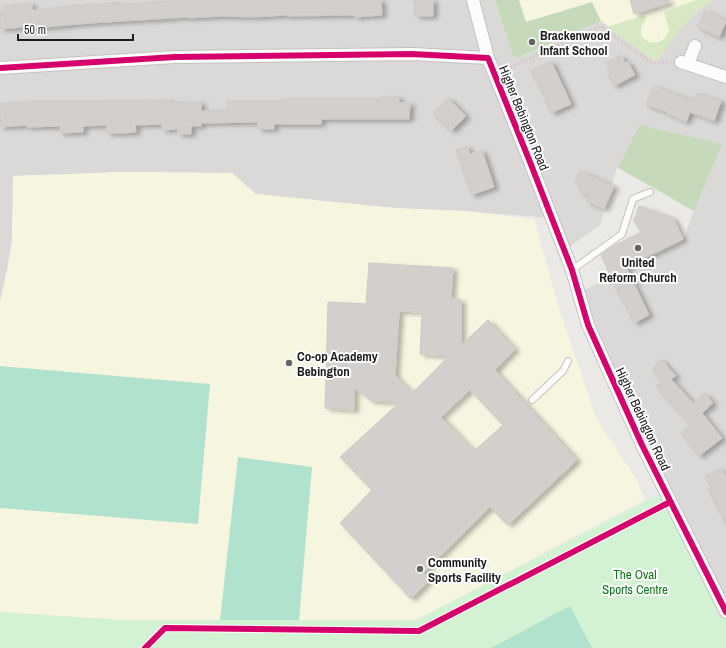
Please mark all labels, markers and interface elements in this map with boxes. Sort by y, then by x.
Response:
scale bar [18,16,133,42]
text: 50 m [24,22,46,38]
place label: Brackenwood Infant School [540,27,610,59]
marker: Brackenwood Infant School [527,37,537,47]
street label: Higher Bebington Road [495,63,553,173]
marker: United Reform Church [633,243,643,253]
place label: United Reform Church [599,254,677,286]
place label: Co-op Academy Bebington [297,348,378,380]
marker: Co-op Academy Bebington [284,358,294,368]
street label: Higher Bebington Road [612,365,674,473]
place label: Community Sports Facility [428,554,501,586]
marker: Community Sports Facility [415,564,425,574]
park label: The Oval Sports Centre [602,566,668,598]

